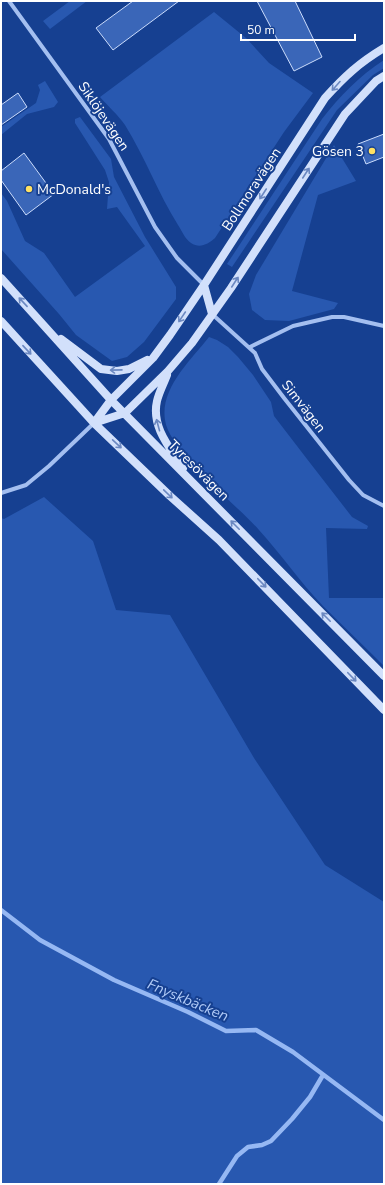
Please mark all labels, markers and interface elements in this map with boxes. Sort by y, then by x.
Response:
scale bar [241,16,355,42]
text: 50 m [247,22,275,38]
street label: Siklöjevägen [73,78,134,155]
one-way arrow [331,81,340,92]
place label: Gösen 3 [312,142,364,161]
street label: Bollmoravägen [217,144,285,235]
marker: Gösen 3 [367,146,377,156]
one-way arrow [301,168,310,179]
place label: McDonald's [37,180,111,199]
marker: McDonald's [24,184,34,194]
one-way arrow [259,188,267,199]
one-way arrow [231,277,239,288]
one-way arrow [18,297,28,307]
one-way arrow [178,311,186,322]
one-way arrow [23,344,32,355]
one-way arrow [110,366,123,374]
street label: Simvägen [277,376,330,437]
one-way arrow [154,419,161,432]
street label: Tyresövägen [164,435,234,505]
one-way arrow [112,439,122,449]
one-way arrow [163,489,173,498]
one-way arrow [230,520,240,530]
one-way arrow [257,578,266,588]
one-way arrow [321,612,331,622]
one-way arrow [347,672,357,682]
water label: Fnyskbäcken [144,974,232,1026]

